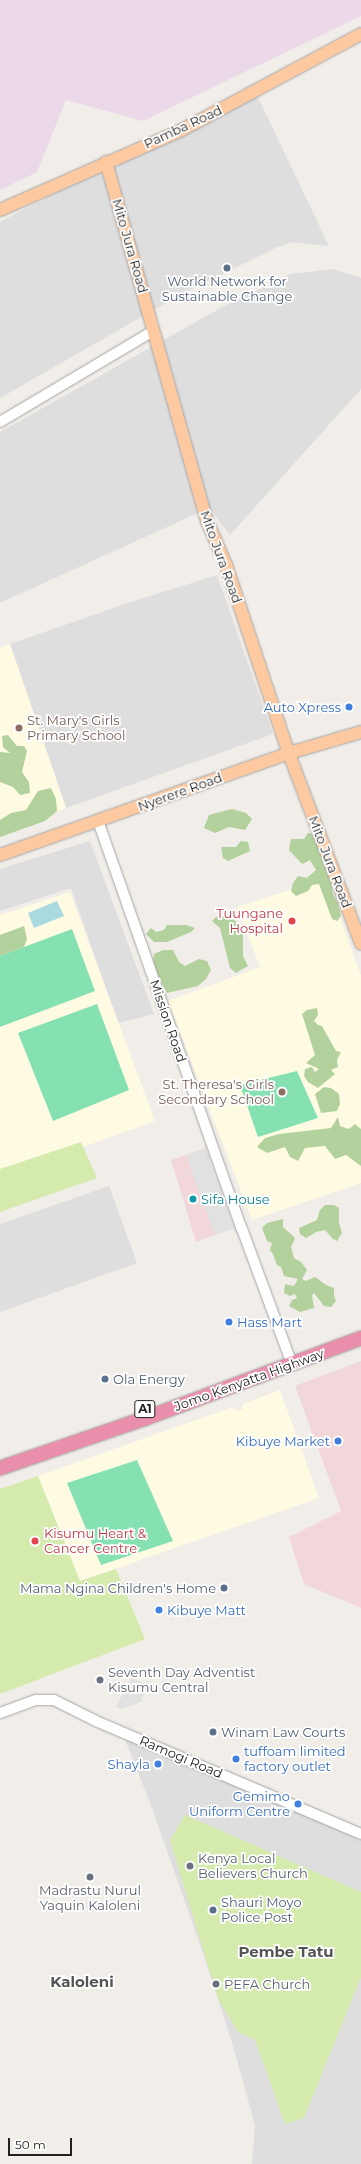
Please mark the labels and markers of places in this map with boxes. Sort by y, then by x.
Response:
marker: World Network for Sustainable Change [222,263,232,273]
place label: World Network for Sustainable Change [162,274,292,305]
place label: Auto Xpress [264,699,341,715]
marker: Auto Xpress [344,702,354,712]
place label: St. Mary's Girls Primary School [27,713,125,744]
marker: St. Mary's Girls Primary School [14,723,24,733]
place label: Tuungane Hospital [216,906,283,937]
marker: Tuungane Hospital [286,915,298,927]
place label: St. Theresa's Girls Secondary School [158,1077,274,1108]
marker: St. Theresa's Girls Secondary School [277,1087,287,1097]
place label: Sifa House [201,1191,269,1207]
marker: Sifa House [188,1194,198,1204]
place label: Hass Mart [237,1314,302,1330]
marker: Hass Mart [224,1317,234,1327]
place label: Ola Energy [113,1371,185,1387]
marker: Ola Energy [100,1374,110,1384]
place label: Kibuye Market [236,1433,330,1449]
marker: Kibuye Market [333,1436,343,1446]
place label: Kisumu Heart & Cancer Centre [44,1526,146,1557]
marker: Kisumu Heart & Cancer Centre [29,1535,41,1547]
place label: Mama Ngina Children's Home [20,1580,216,1596]
marker: Mama Ngina Children's Home [219,1583,229,1593]
place label: Kibuye Matt [167,1602,246,1618]
marker: Kibuye Matt [154,1605,164,1615]
place label: Seventh Day Adventist Kisumu Central [108,1665,255,1696]
marker: Seventh Day Adventist Kisumu Central [95,1675,105,1685]
place label: Winam Law Courts [221,1724,345,1740]
marker: Winam Law Courts [208,1727,218,1737]
place label: tuffoam limited factory outlet [244,1744,346,1775]
marker: tuffoam limited factory outlet [231,1754,241,1764]
place label: Shayla [108,1756,150,1772]
marker: Shayla [153,1759,163,1769]
place label: Gemimo Uniform Centre [189,1789,290,1820]
marker: Gemimo Uniform Centre [293,1799,303,1809]
place label: Kenya Local Believers Church [198,1851,308,1882]
marker: Kenya Local Believers Church [185,1861,195,1871]
marker: Madrastu Nurul Yaquin Kaloleni [85,1872,95,1882]
place label: Madrastu Nurul Yaquin Kaloleni [39,1883,141,1914]
place label: Shauri Moyo Police Post [221,1895,302,1926]
marker: Shauri Moyo Police Post [208,1905,218,1915]
place label: PEFA Church [224,1976,310,1992]
marker: PEFA Church [211,1979,221,1989]

